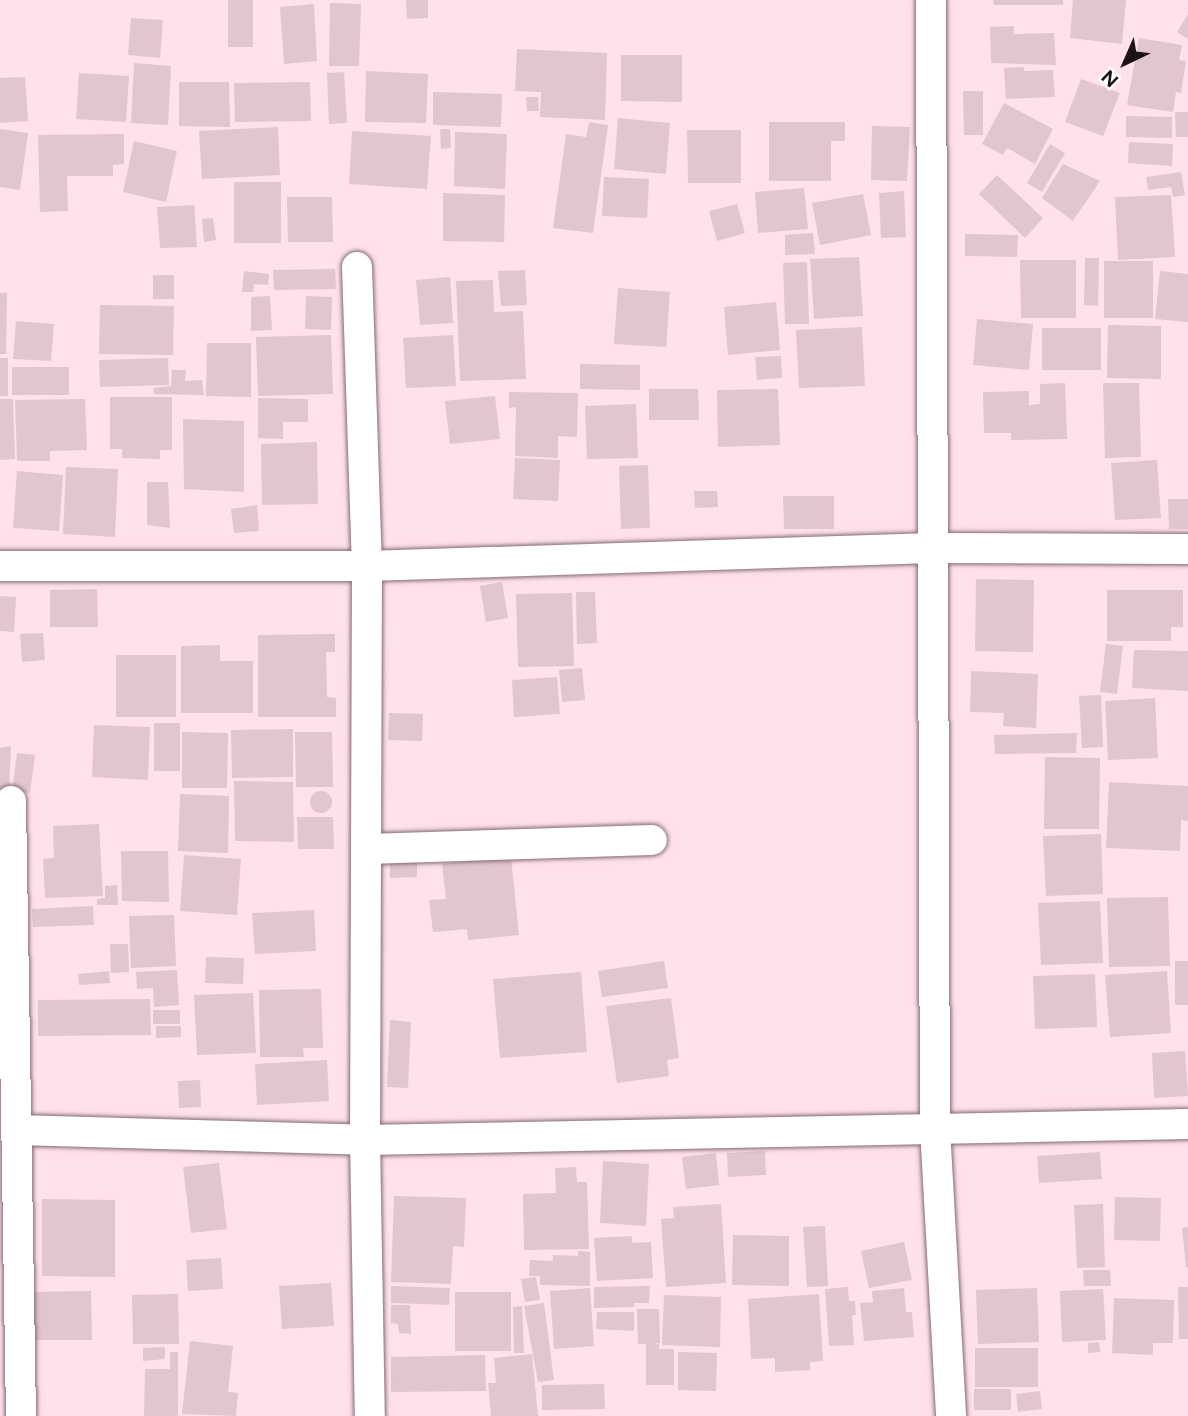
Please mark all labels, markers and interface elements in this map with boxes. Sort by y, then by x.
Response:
north arrow [1090,28,1160,98]
text: N [1097,65,1123,92]

